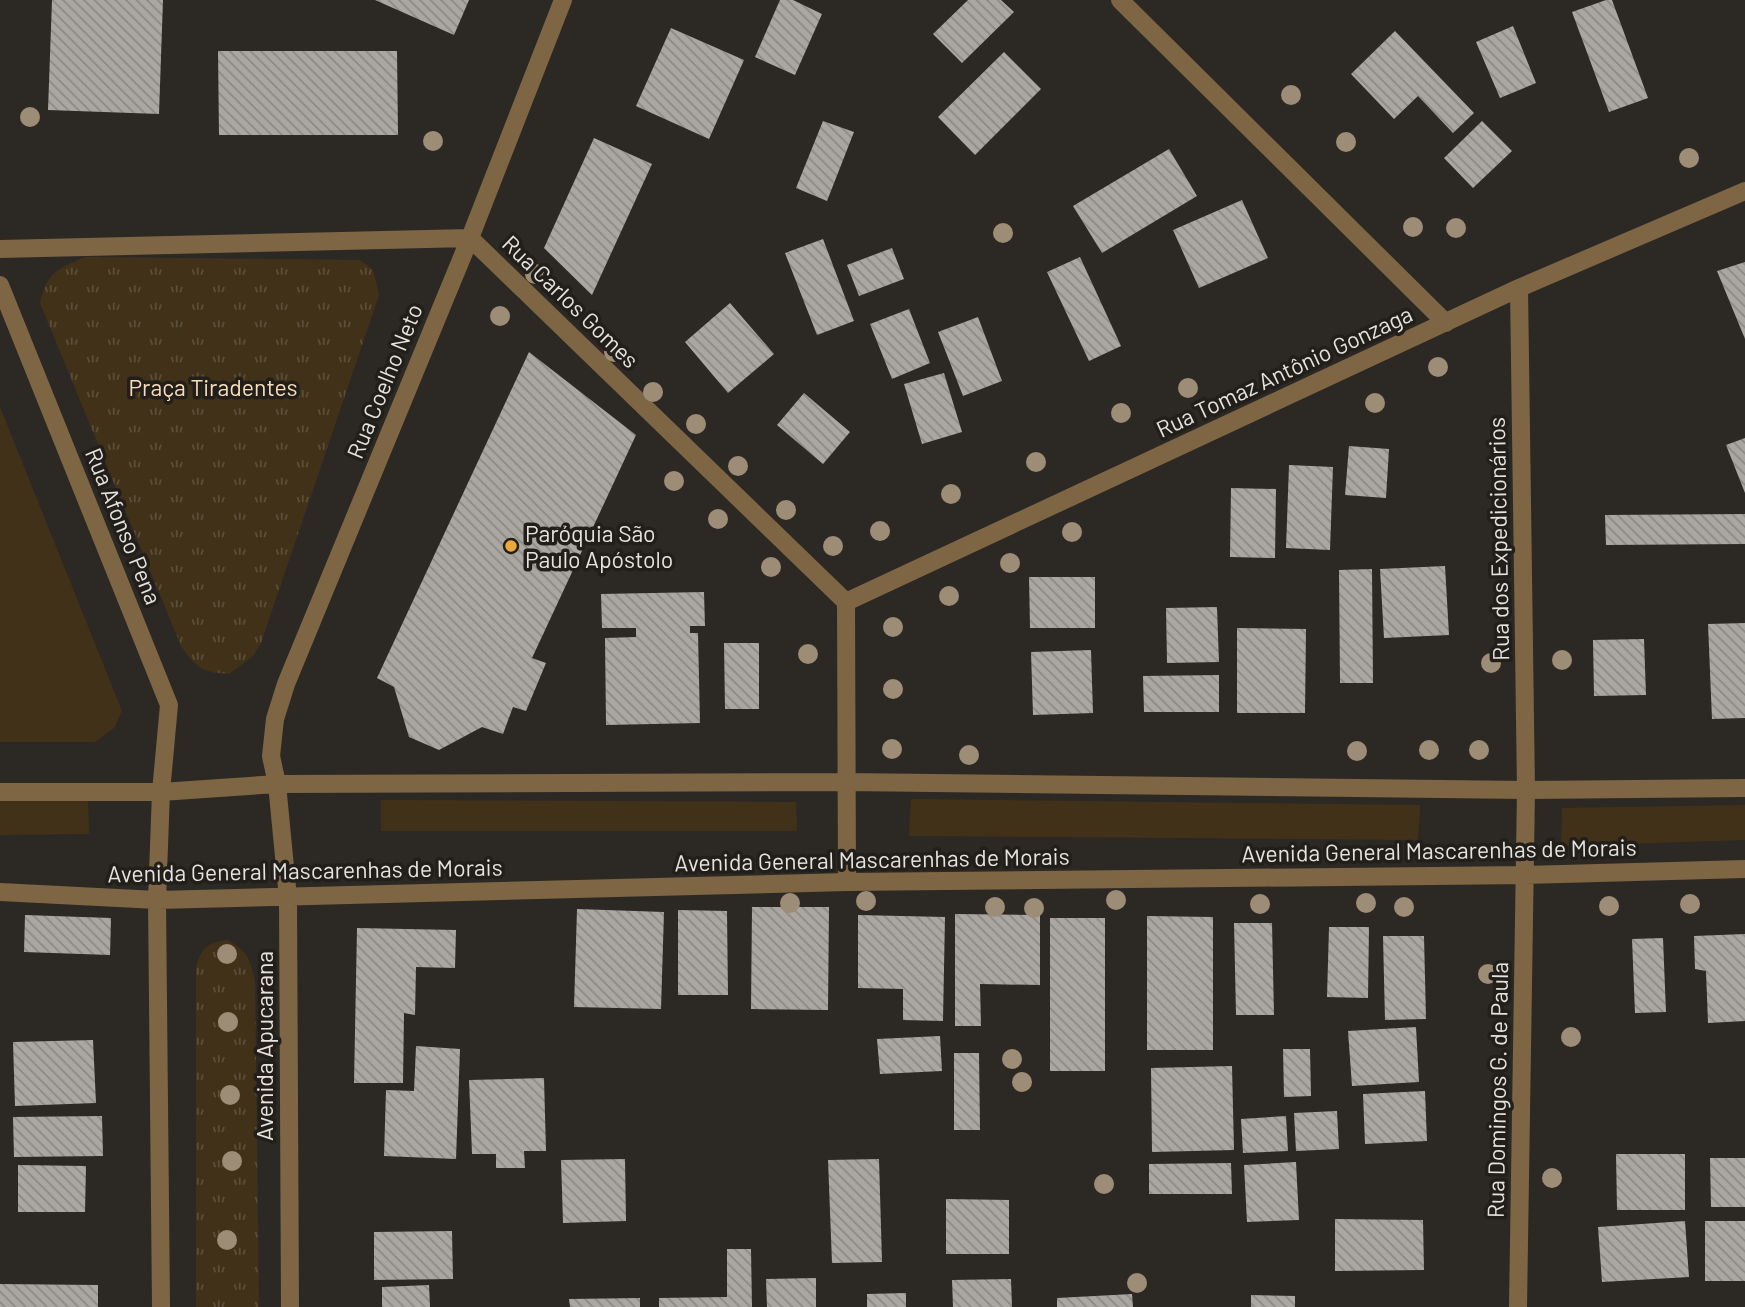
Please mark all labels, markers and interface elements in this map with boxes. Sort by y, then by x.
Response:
street label: Rua Carlos Gomes [497,229,645,373]
street label: Rua Tomaz Antônio Gonzaga [1151,299,1417,443]
street label: Rua Coelho Neto [340,300,428,462]
park label: Praça Tiradentes [128,373,298,401]
street label: Rua dos Expedicionários [1482,417,1514,661]
street label: Rua Afonso Pena [80,444,168,608]
place label: Paróquia São Paulo Apóstolo [525,519,673,573]
marker: Paróquia São Paulo Apóstolo [503,538,519,554]
street label: Avenida General Mascarenhas de Morais [1241,833,1637,867]
street label: Avenida General Mascarenhas de Morais [674,842,1070,876]
street label: Avenida General Mascarenhas de Morais [107,853,503,887]
street label: Avenida Apucarana [250,951,278,1141]
street label: Rua Domingos G. de Paula [1481,962,1513,1218]

